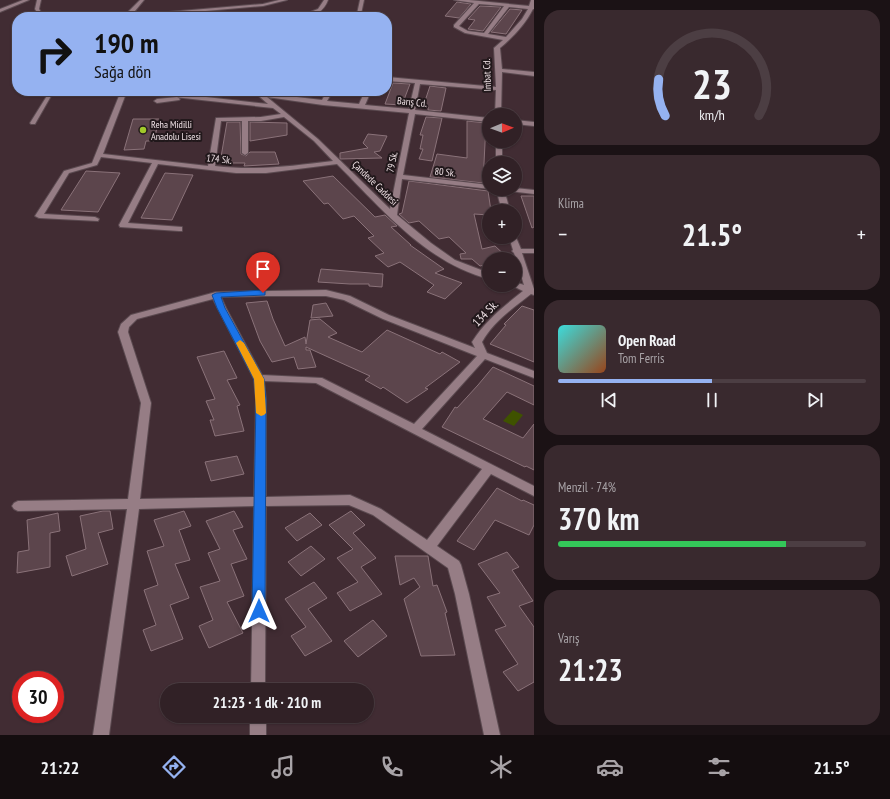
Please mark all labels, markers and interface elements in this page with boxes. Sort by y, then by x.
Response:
text: 190 m [94,24,158,61]
icon: right [28,28,80,80]
text: 23 [692,56,732,109]
street label: Imbat Cd. [480,58,494,92]
text: Sağa dön [94,60,151,83]
street label: Barış Cd. [396,94,428,110]
text: km/h [699,104,725,123]
north arrow [482,108,522,148]
map controls [482,108,522,292]
place label: Reha Midilli Anadolu Lisesi [151,118,201,143]
marker: Reha Midilli Anadolu Lisesi [138,125,148,135]
street label: 79 Sk. [383,150,401,174]
street label: 174 Sk. [206,151,233,167]
button: layers [482,156,522,196]
street label: Çandede Caddesi [349,158,401,208]
street label: 80 Sk. [434,164,456,180]
text: Klima [558,195,584,212]
button: + [482,204,522,244]
text: 21.5° [682,215,742,254]
text: − [558,220,567,248]
text: + [857,220,866,248]
pin [246,252,280,293]
button: − [482,252,522,292]
icon: arrive [252,258,274,280]
street label: 134 Sk. [469,297,501,329]
text: Open Road [618,331,676,350]
text: Tom Ferris [618,350,664,367]
icon: previous [598,389,620,411]
icon: pause [701,389,723,411]
icon: next [804,389,826,411]
text: Menzil · 74% [558,479,616,496]
text: 370 km [558,499,639,538]
position arrow [238,590,280,632]
text: Varış [558,630,579,647]
text: 21:23 [558,650,623,689]
speed limit sign: 30 [12,671,64,723]
text: 21:23 · 1 dk · 210 m [213,693,321,712]
icon: directions [160,753,188,781]
icon: music [269,753,297,781]
icon: phone [378,753,406,781]
icon: climate [487,753,515,781]
icon: car [596,753,624,781]
icon: filters [705,753,733,781]
text: 21:22 [40,756,79,779]
text: 21.5° [813,756,850,779]

